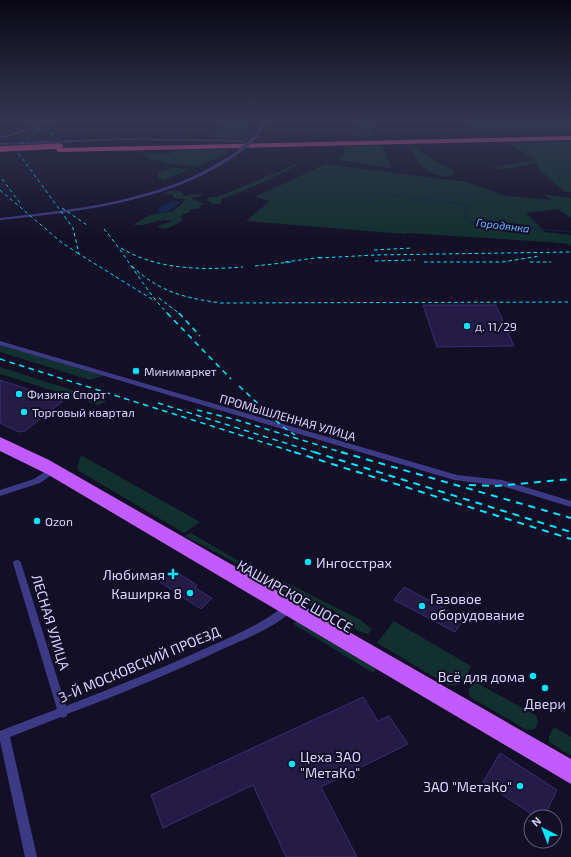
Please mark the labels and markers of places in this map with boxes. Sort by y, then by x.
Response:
place label: д. 11/29 [475,319,517,333]
marker: д. 11/29 [462,321,472,331]
place label: Минимаркет [144,364,217,378]
marker: Минимаркет [131,366,141,376]
place label: Физика Спорт [27,387,106,401]
marker: Физика Спорт [14,389,24,399]
place label: Торговый квартал [32,405,135,419]
marker: Торговый квартал [19,407,29,417]
place label: Ozon [45,514,73,528]
marker: Ozon [32,516,42,526]
place label: Ингосстрах [316,554,393,571]
marker: Ингосстрах [303,557,313,567]
place label: Любимая [103,566,165,583]
marker: Любимая [168,569,178,579]
place label: Каширка 8 [111,585,182,602]
marker: Каширка 8 [185,588,195,598]
place label: Газовое оборудование [430,590,525,623]
marker: Газовое оборудование [417,601,427,611]
place label: Всё для дома [438,668,525,685]
marker: Всё для дома [528,671,538,681]
marker: Двери [540,683,550,693]
place label: Двери [524,695,566,712]
place label: Цеха ЗАО "МетаКо" [300,748,361,781]
marker: Цеха ЗАО "МетаКо" [287,759,297,769]
place label: ЗАО "МетаКо" [423,778,512,795]
marker: ЗАО "МетаКо" [515,781,525,791]

